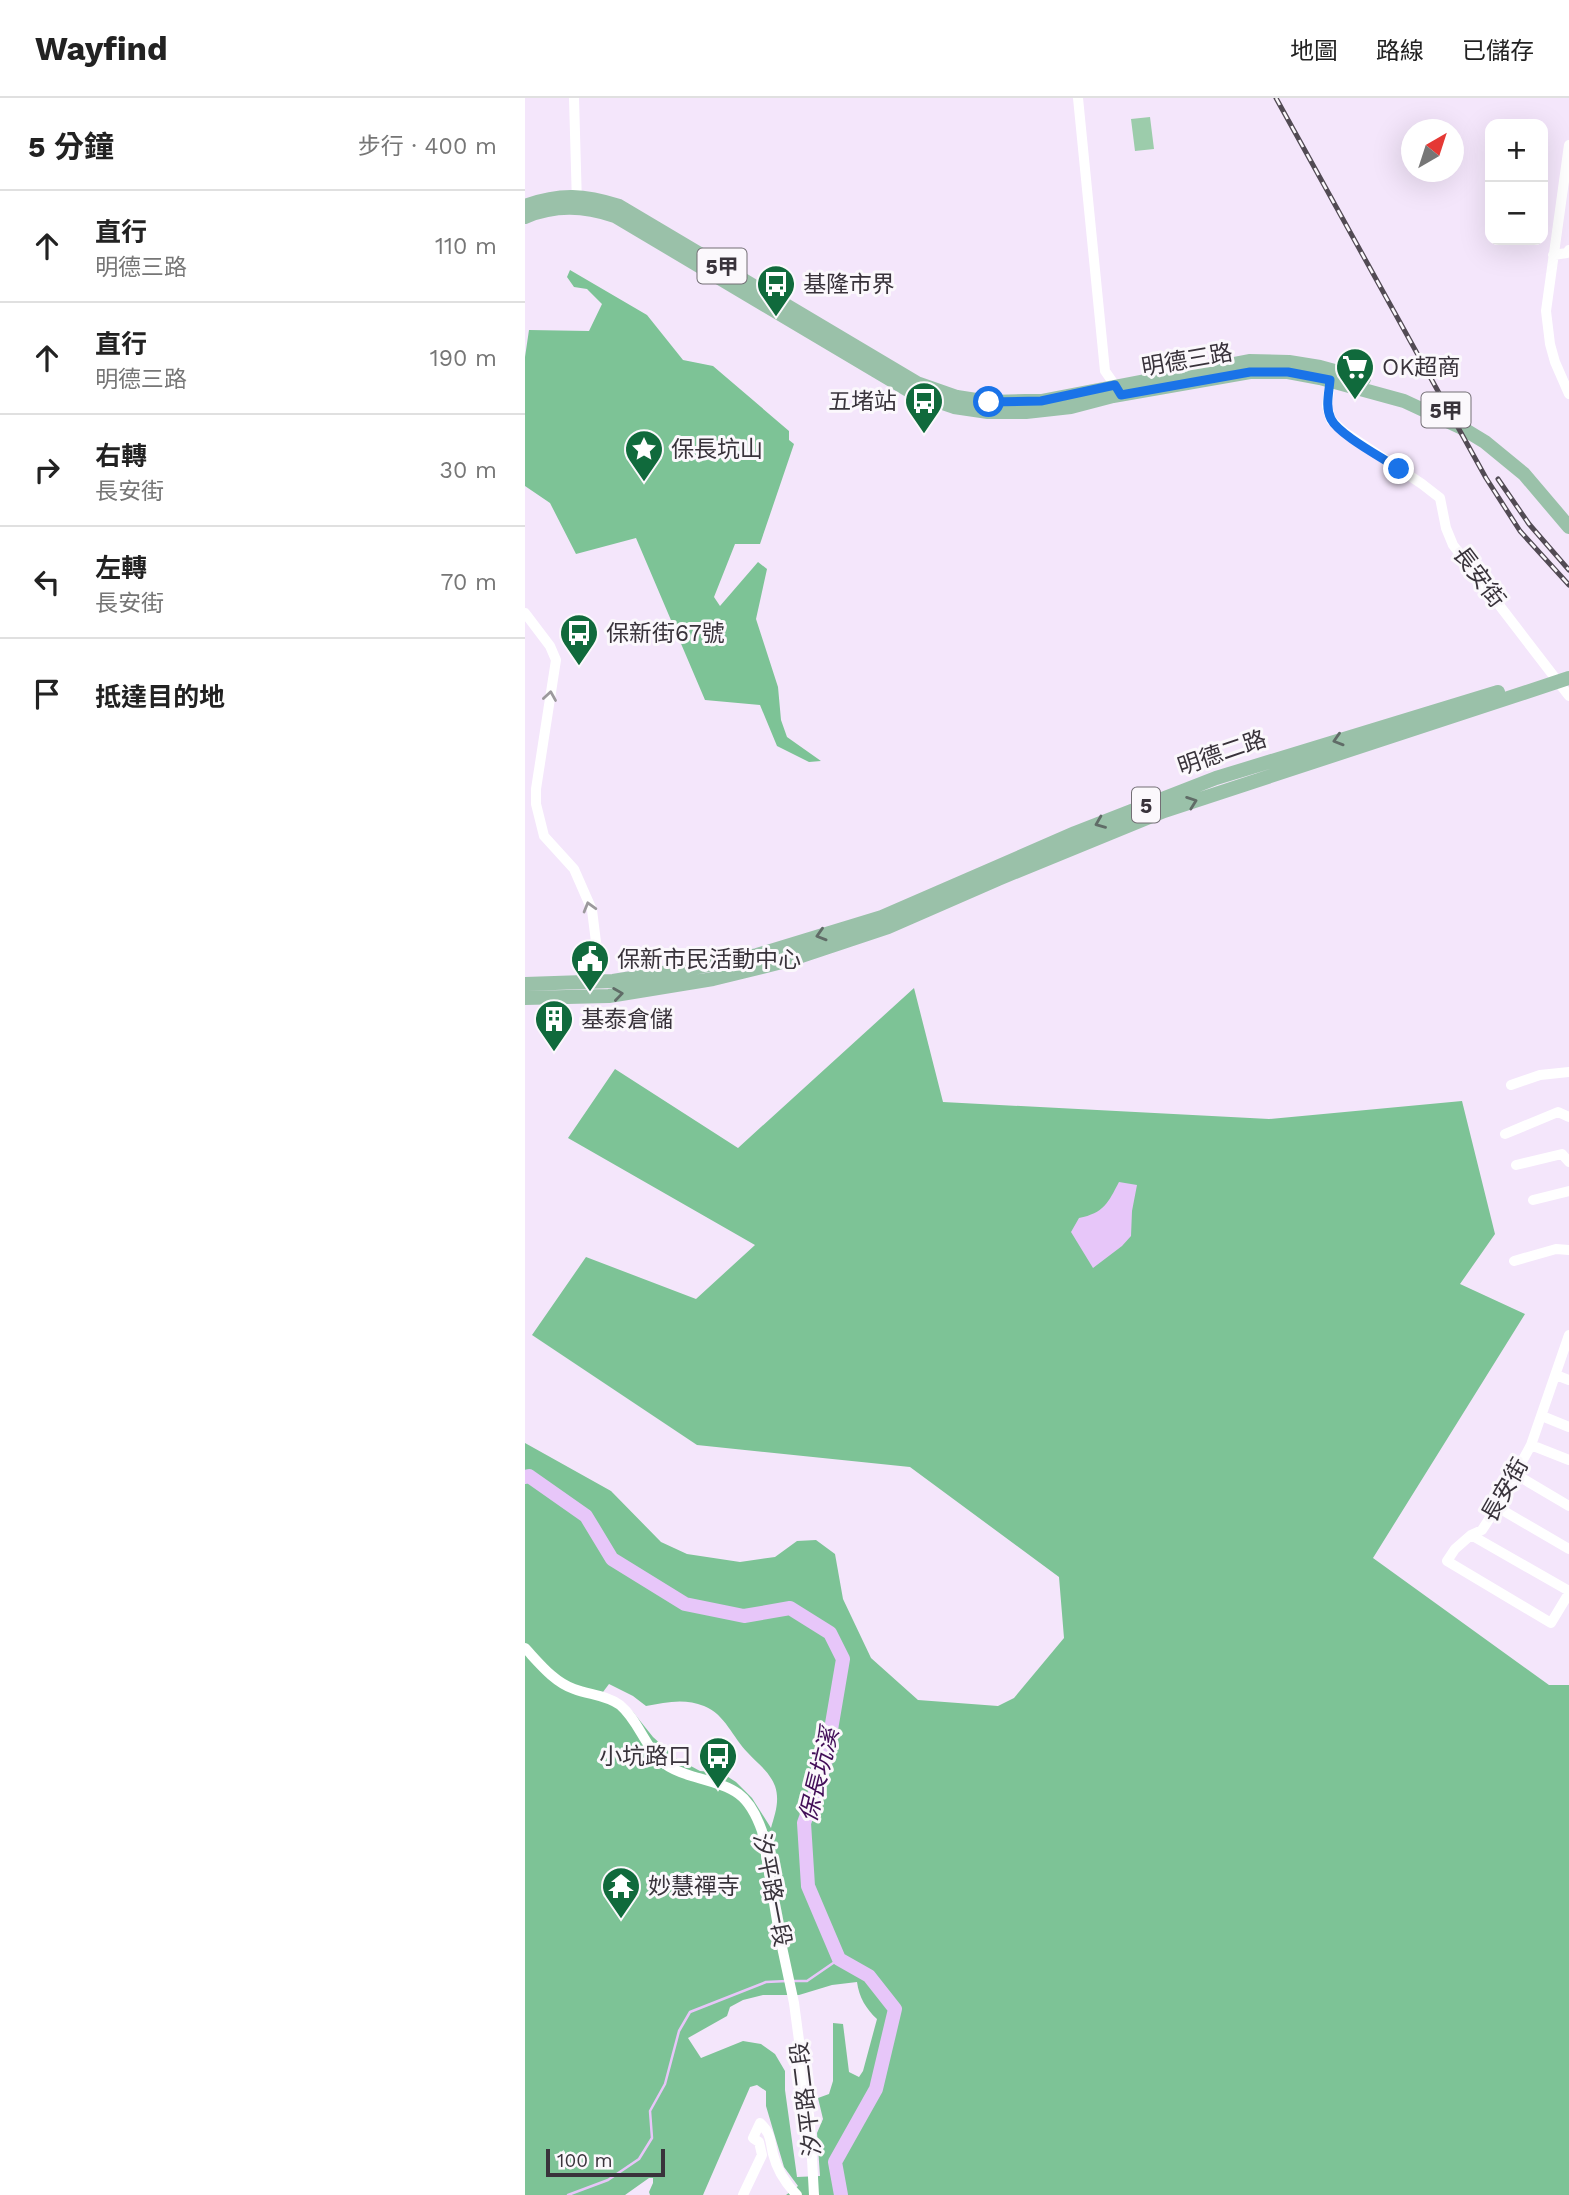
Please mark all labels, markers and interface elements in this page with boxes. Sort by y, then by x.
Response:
text: Wayfind [35,29,168,68]
text: 地圖 [1290,37,1338,65]
text: 路線 [1376,37,1424,65]
text: 已儲存 [1462,37,1534,65]
north arrow [1401,119,1464,182]
map controls [1485,119,1548,245]
button: + [1485,119,1548,182]
text: 5 分鐘 [28,129,114,164]
text: 步行 · 400 m [358,133,497,160]
button: − [1485,182,1548,245]
text: 直行 [95,217,147,247]
icon: ahead [28,227,66,265]
text: 110 m [435,233,497,260]
road number: 5甲 [697,248,747,284]
text: 明德三路 [95,254,187,281]
bus stop icon: 基隆市界 [755,263,797,318]
place label: 基隆市界 [803,271,895,298]
text: 直行 [95,329,147,359]
icon: ahead [28,339,66,377]
street label: 明德三路 [1139,339,1235,381]
text: 190 m [430,345,497,372]
supermarket icon: OK超商 [1334,346,1376,401]
place label: OK超商 [1382,354,1460,381]
text: 明德三路 [95,366,187,393]
bus stop icon: 五堵站 [903,380,945,435]
route start [973,386,1004,417]
place label: 五堵站 [828,388,897,415]
road number: 5甲 [1422,392,1471,428]
place icon: 保長坑山 [623,428,665,483]
place label: 保長坑山 [671,436,763,463]
text: 右轉 [95,441,147,471]
icon: right [28,451,66,489]
route end [1383,453,1414,484]
text: 30 m [440,457,497,484]
text: 長安街 [95,478,164,505]
street label: 長安街 [1447,541,1511,613]
text: 左轉 [95,553,147,583]
icon: left [28,563,66,601]
text: 70 m [440,569,497,596]
text: 長安街 [95,590,164,617]
bus stop icon: 保新街67號 [558,612,600,667]
place label: 保新街67號 [606,620,725,647]
icon: arrive [28,675,66,713]
text: 抵達目的地 [95,682,225,712]
one-way arrow [543,691,558,702]
street label: 明德二路 [1174,725,1270,781]
one-way arrow [1332,731,1344,746]
road number: 5 [1132,788,1160,822]
one-way arrow [1185,796,1197,810]
one-way arrow [1095,815,1107,829]
one-way arrow [583,901,598,913]
one-way arrow [815,927,827,942]
public building icon: 保新市民活動中心 [569,938,611,993]
place label: 保新市民活動中心 [617,946,801,973]
one-way arrow [612,987,623,1002]
building icon: 基泰倉儲 [533,998,575,1053]
place label: 基泰倉儲 [581,1006,673,1033]
street label: 長安街 [1476,1453,1534,1527]
water label: 保長坑溪 [794,1722,845,1825]
bus stop icon: 小坑路口 [697,1735,739,1790]
place label: 小坑路口 [599,1743,691,1770]
street label: 汐平路一段 [748,1831,796,1949]
temple icon: 妙慧禪寺 [600,1865,642,1920]
place label: 妙慧禪寺 [648,1873,740,1900]
street label: 汐平路二段 [786,2040,826,2158]
scale bar [546,2146,665,2178]
text: 100 m [557,2149,613,2172]

